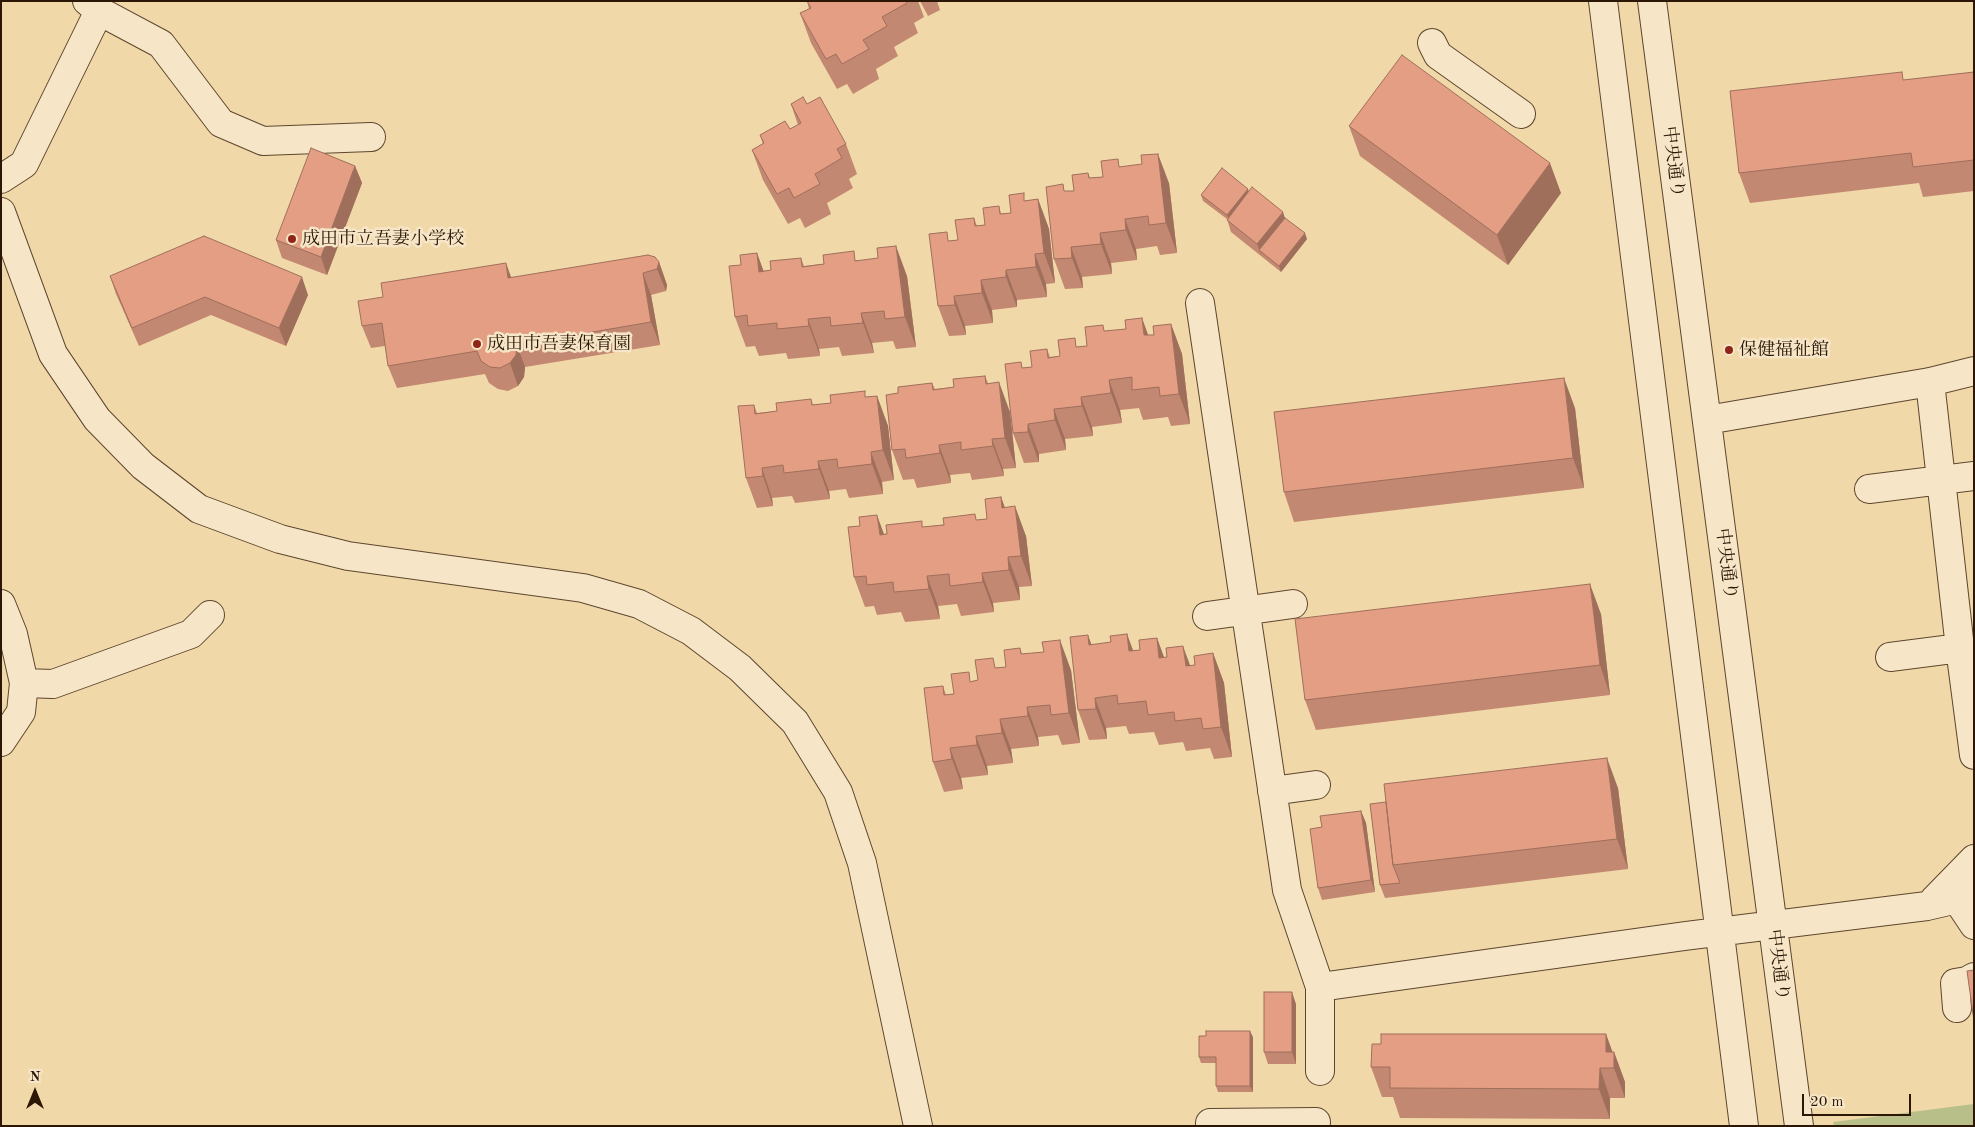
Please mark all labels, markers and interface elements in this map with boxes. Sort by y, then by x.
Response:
street label: 中央通り [1658,125,1688,199]
place label: 成田市立吾妻小学校 [302,228,464,250]
marker: 成田市立吾妻小学校 [286,233,298,245]
place label: 成田市吾妻保育園 [487,333,631,355]
marker: 成田市吾妻保育園 [471,338,483,350]
place label: 保健福祉館 [1739,339,1829,361]
marker: 保健福祉館 [1723,344,1735,356]
street label: 中央通り [1711,527,1741,601]
street label: 中央通り [1763,928,1793,1002]
north arrow [10,1067,60,1117]
text: N [30,1070,40,1084]
scale bar [1805,1084,1914,1116]
text: 20 m [1810,1095,1844,1110]

